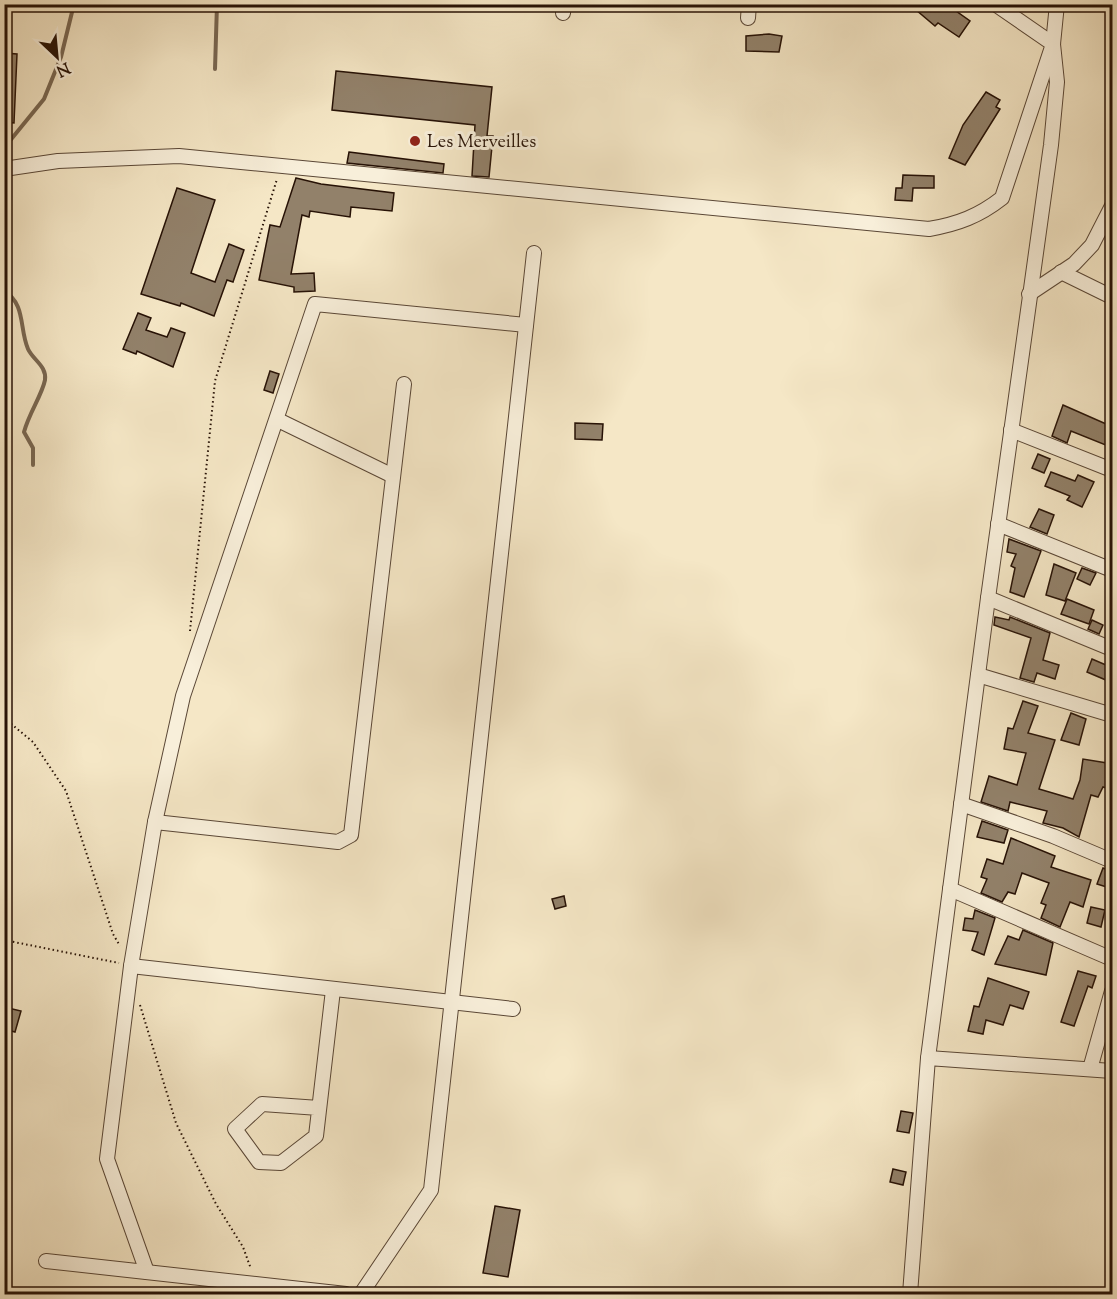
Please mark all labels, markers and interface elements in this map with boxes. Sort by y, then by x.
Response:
north arrow [27,27,87,87]
text: N [51,55,73,81]
place label: Les Merveilles [427,130,536,156]
marker: Les Merveilles [408,134,422,148]

